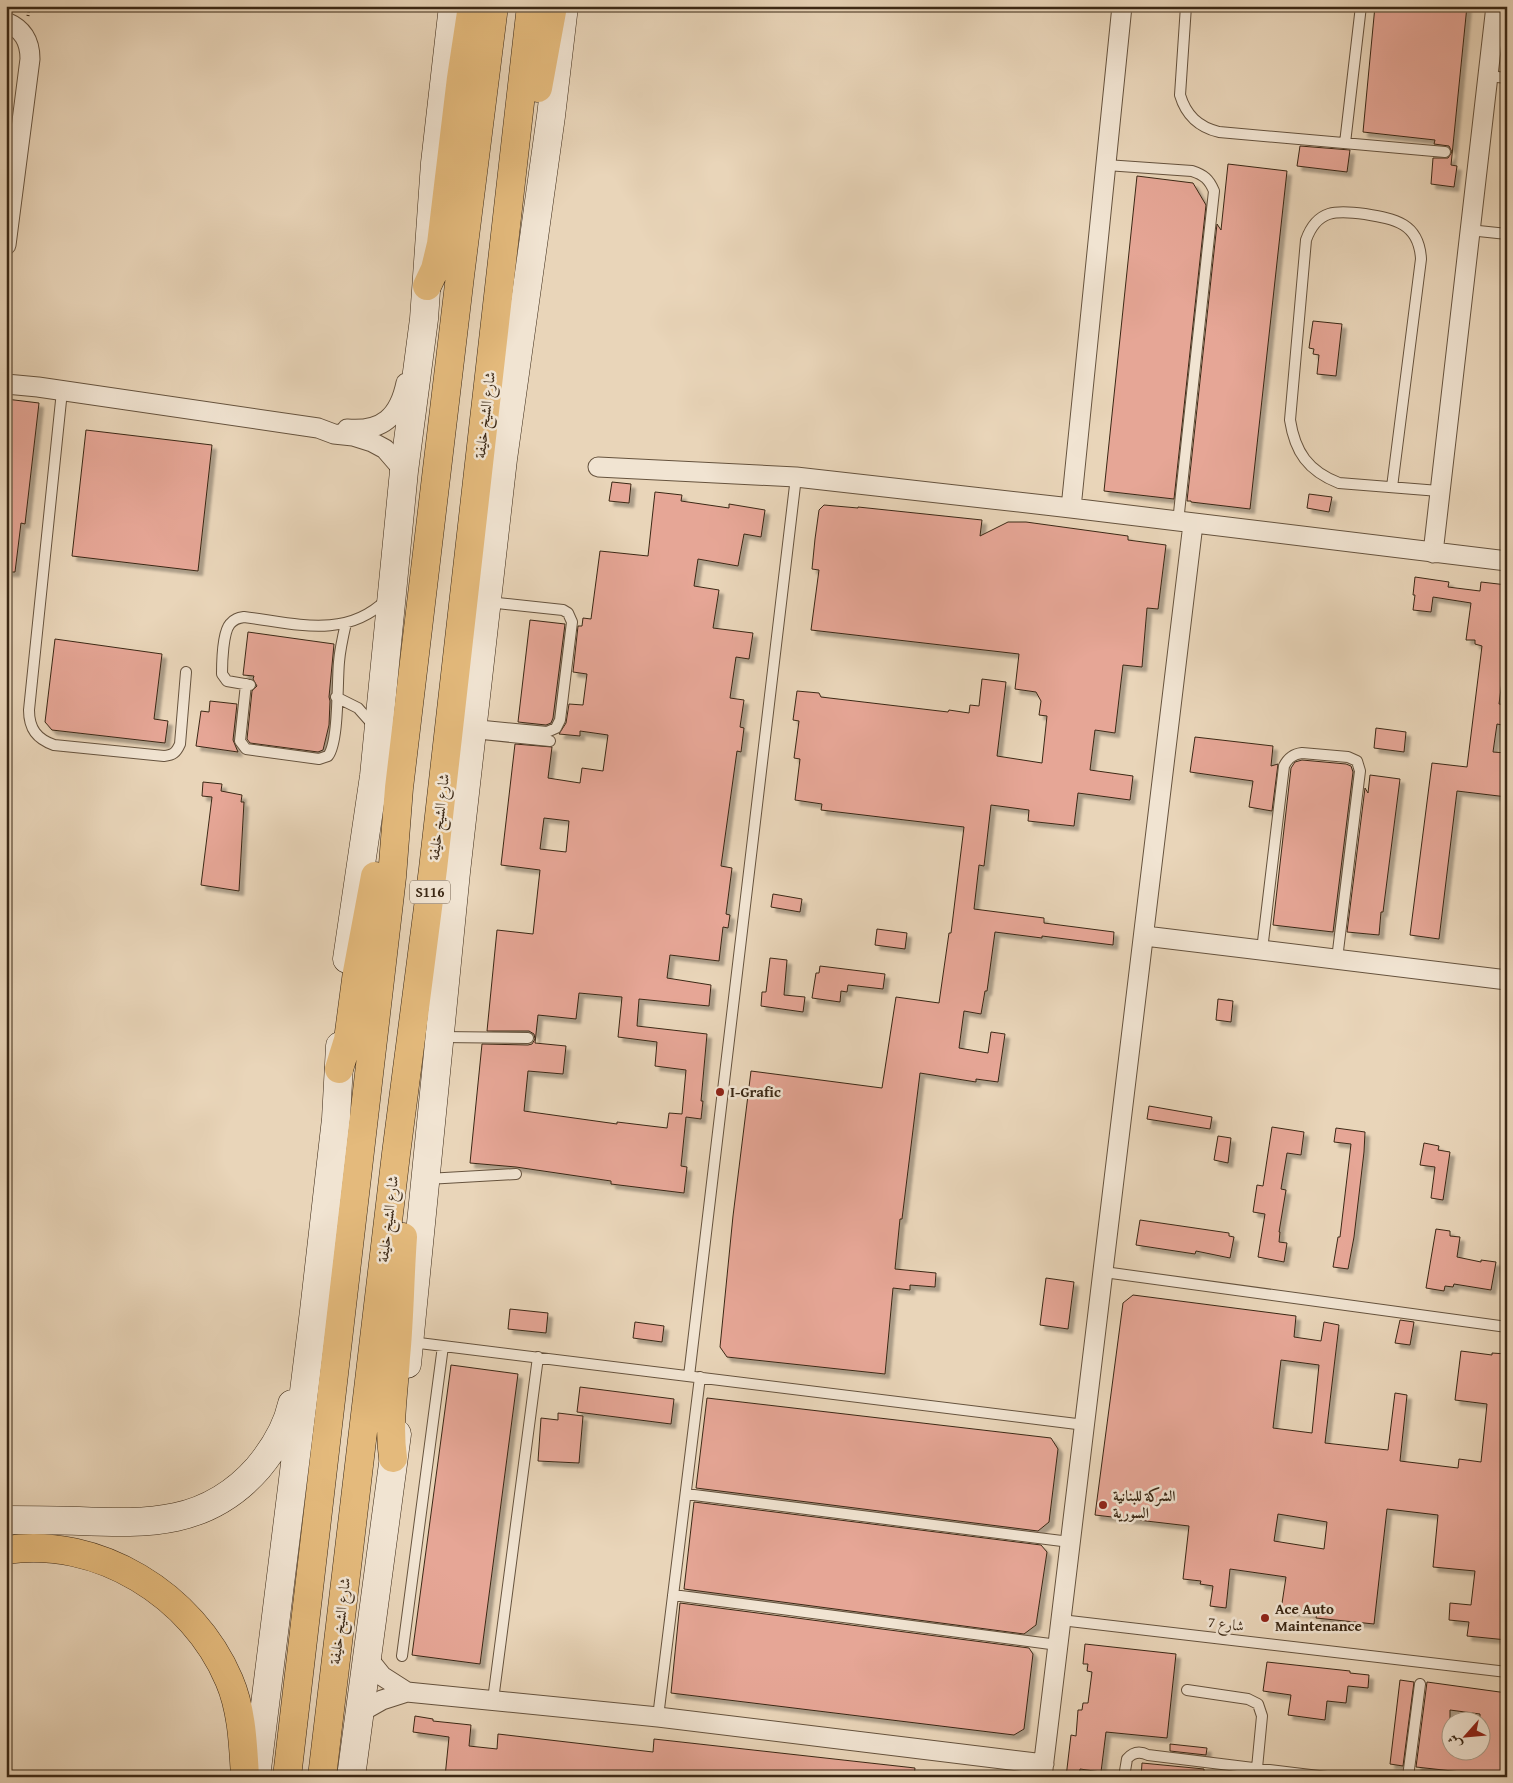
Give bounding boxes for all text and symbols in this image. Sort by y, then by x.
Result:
street label: شارع الشيخ خليفة [469,370,504,460]
street label: شارع الشيخ خليفة [423,772,458,862]
road number: S116 [410,880,450,904]
place label: I-Grafic [730,1081,781,1102]
marker: I-Grafic [714,1086,726,1098]
street label: شارع الشيخ خليفة [372,1174,407,1264]
place label: الشركة للبنانية السورية [1113,1485,1176,1523]
marker: الشركة للبنانية السورية [1097,1499,1109,1511]
street label: شارع الشيخ خليفة [324,1576,359,1666]
place label: Ace Auto Maintenance [1275,1598,1362,1636]
street label: شارع 7 [1206,1611,1245,1639]
marker: Ace Auto Maintenance [1259,1612,1271,1624]
north arrow [1440,1710,1490,1760]
text: ش [1442,1731,1466,1753]

